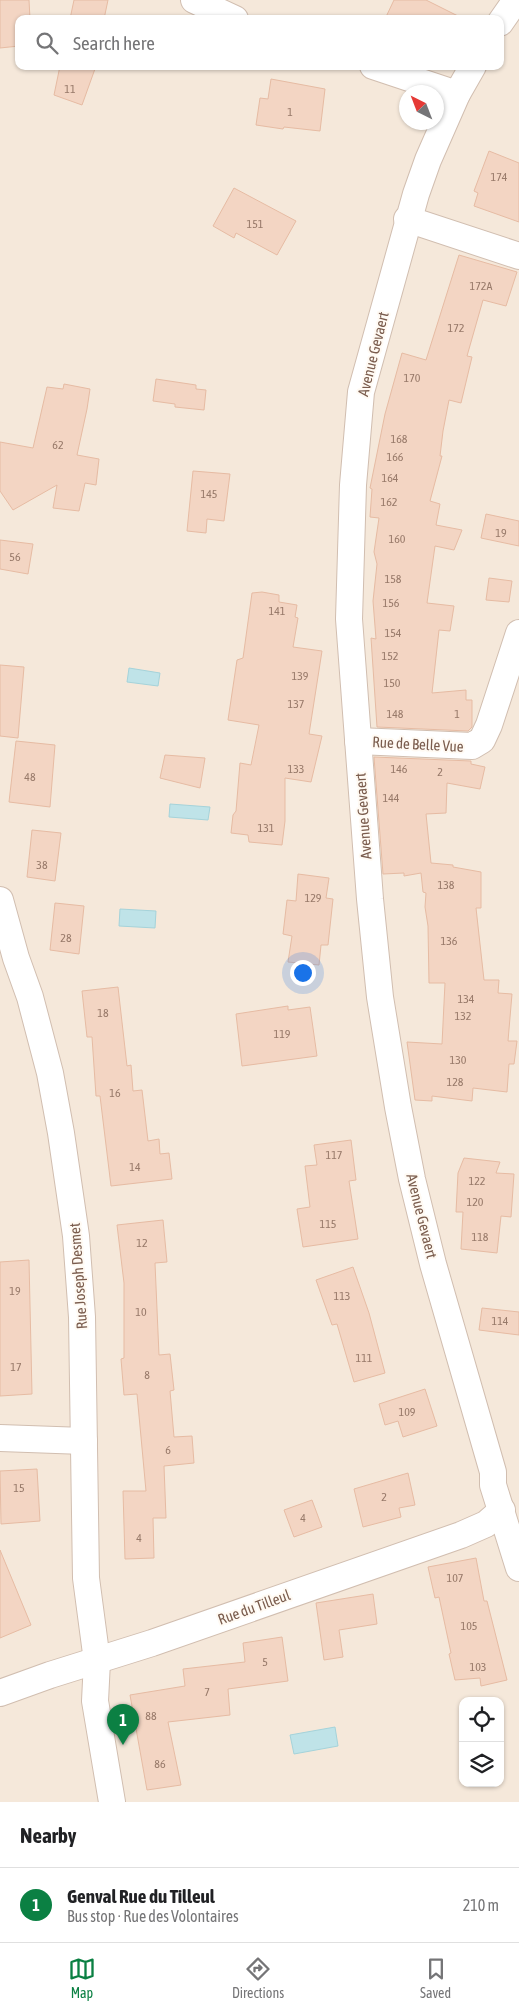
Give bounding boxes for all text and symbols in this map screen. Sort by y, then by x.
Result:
search box [15,15,504,70]
icon: search [33,29,61,57]
text: Search here [73,32,155,54]
house number: 11 [64,82,76,96]
north arrow [399,85,444,130]
house number: 1 [287,105,293,119]
house number: 174 [491,170,508,184]
house number: 151 [247,217,264,231]
house number: 172A [470,279,493,293]
street label: Avenue Gevaert [354,310,392,398]
house number: 172 [448,321,464,335]
house number: 170 [404,371,421,385]
house number: 168 [391,432,408,446]
house number: 62 [52,438,64,452]
house number: 166 [387,450,404,464]
house number: 164 [382,471,399,485]
house number: 145 [201,487,217,501]
house number: 162 [381,495,397,509]
house number: 19 [495,526,507,540]
house number: 160 [389,532,406,546]
house number: 56 [9,550,21,564]
house number: 158 [385,572,402,586]
house number: 156 [383,596,400,610]
house number: 141 [269,604,286,618]
house number: 154 [385,626,402,640]
house number: 152 [382,649,398,663]
house number: 139 [292,669,309,683]
house number: 150 [384,676,401,690]
house number: 137 [288,697,305,711]
house number: 148 [387,707,404,721]
house number: 1 [454,707,460,721]
street label: Rue de Belle Vue [372,733,464,755]
house number: 133 [288,762,304,776]
house number: 146 [391,762,408,776]
house number: 2 [437,765,443,779]
house number: 48 [24,770,36,784]
street label: Avenue Gevaert [351,772,375,860]
house number: 144 [383,791,400,805]
house number: 131 [258,821,275,835]
house number: 38 [36,858,48,872]
house number: 138 [438,878,455,892]
house number: 129 [305,891,322,905]
house number: 28 [60,931,72,945]
house number: 136 [441,934,458,948]
your location [290,960,316,986]
house number: 134 [458,992,475,1006]
house number: 18 [97,1006,109,1020]
house number: 132 [455,1009,471,1023]
house number: 119 [274,1027,291,1041]
house number: 130 [450,1053,467,1067]
house number: 128 [447,1075,464,1089]
house number: 16 [109,1086,121,1100]
house number: 117 [326,1148,343,1162]
house number: 14 [129,1160,141,1174]
street label: Avenue Gevaert [403,1172,441,1260]
house number: 122 [469,1174,485,1188]
house number: 120 [467,1195,484,1209]
house number: 115 [320,1217,336,1231]
street label: Rue Joseph Desmet [66,1222,90,1330]
house number: 118 [472,1230,489,1244]
house number: 12 [136,1236,148,1250]
house number: 19 [9,1284,21,1298]
house number: 113 [334,1289,350,1303]
house number: 10 [135,1305,147,1319]
house number: 114 [492,1314,509,1328]
house number: 111 [356,1351,373,1365]
house number: 17 [10,1360,22,1374]
house number: 8 [144,1368,150,1382]
house number: 109 [399,1405,416,1419]
house number: 6 [165,1443,171,1457]
house number: 15 [13,1481,25,1495]
house number: 2 [381,1490,387,1504]
house number: 4 [300,1511,306,1525]
house number: 4 [136,1531,142,1545]
house number: 107 [447,1571,464,1585]
street label: Rue du Tilleul [216,1586,292,1628]
house number: 105 [461,1619,477,1633]
house number: 5 [262,1655,268,1669]
house number: 103 [470,1660,486,1674]
house number: 7 [204,1685,210,1699]
map controls [459,1697,504,1787]
button: locate [459,1697,504,1742]
pin: 1 [107,1704,139,1745]
house number: 88 [145,1709,157,1723]
button: layers [459,1742,504,1787]
house number: 86 [154,1757,166,1771]
text: Nearby [20,1823,76,1847]
text: Genval Rue du Tilleul [67,1885,215,1907]
text: 1 [32,1896,40,1914]
text: 210 m [463,1896,499,1914]
text: Bus stop · Rue des Volontaires [67,1907,239,1925]
tab: Map [68,1955,96,2001]
tab: Directions [232,1955,284,2001]
tab: Saved [420,1955,451,2001]

